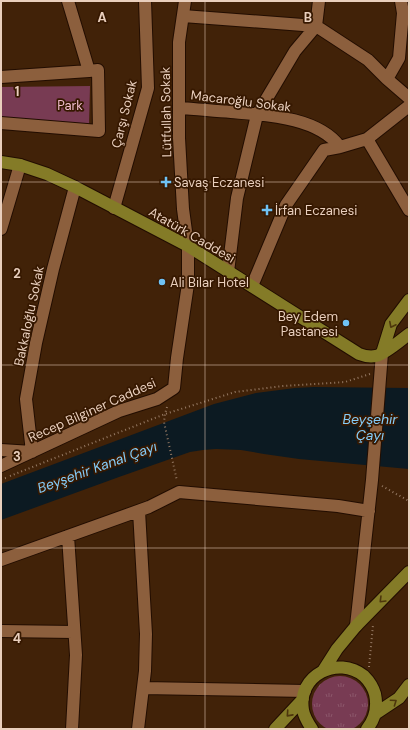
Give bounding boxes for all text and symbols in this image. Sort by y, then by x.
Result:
text: A [97,9,107,26]
text: B [304,9,312,26]
street label: Lütfullah Sokak [157,66,175,157]
street label: Çarşı Sokak [107,78,141,150]
text: 1 [15,83,19,100]
street label: Macaroğlu Sokak [190,86,293,116]
park label: Park [57,97,83,114]
place label: Savaş Eczanesi [174,174,264,191]
marker: Savaş Eczanesi [161,177,171,187]
place label: İrfan Eczanesi [275,202,357,219]
street label: Atatürk Caddesi [146,203,238,267]
marker: İrfan Eczanesi [262,205,272,215]
street label: Bakkaloğlu Sokak [10,264,48,368]
text: 2 [13,265,21,282]
place label: Ali Bilar Hotel [170,274,249,291]
marker: Ali Bilar Hotel [157,277,167,287]
place label: Bey Edem Pastanesi [278,308,338,340]
marker: Bey Edem Pastanesi [341,318,351,328]
one-way arrow [389,321,397,328]
street label: Recep Bilginer Caddesi [25,374,159,446]
water label: Beyşehir Çayı [342,410,398,444]
water label: Beyşehir Kanal Çayı [35,437,159,497]
text: 3 [13,448,21,465]
one-way arrow [379,595,386,603]
text: 4 [13,630,21,647]
one-way arrow [390,699,397,707]
one-way arrow [286,709,294,717]

